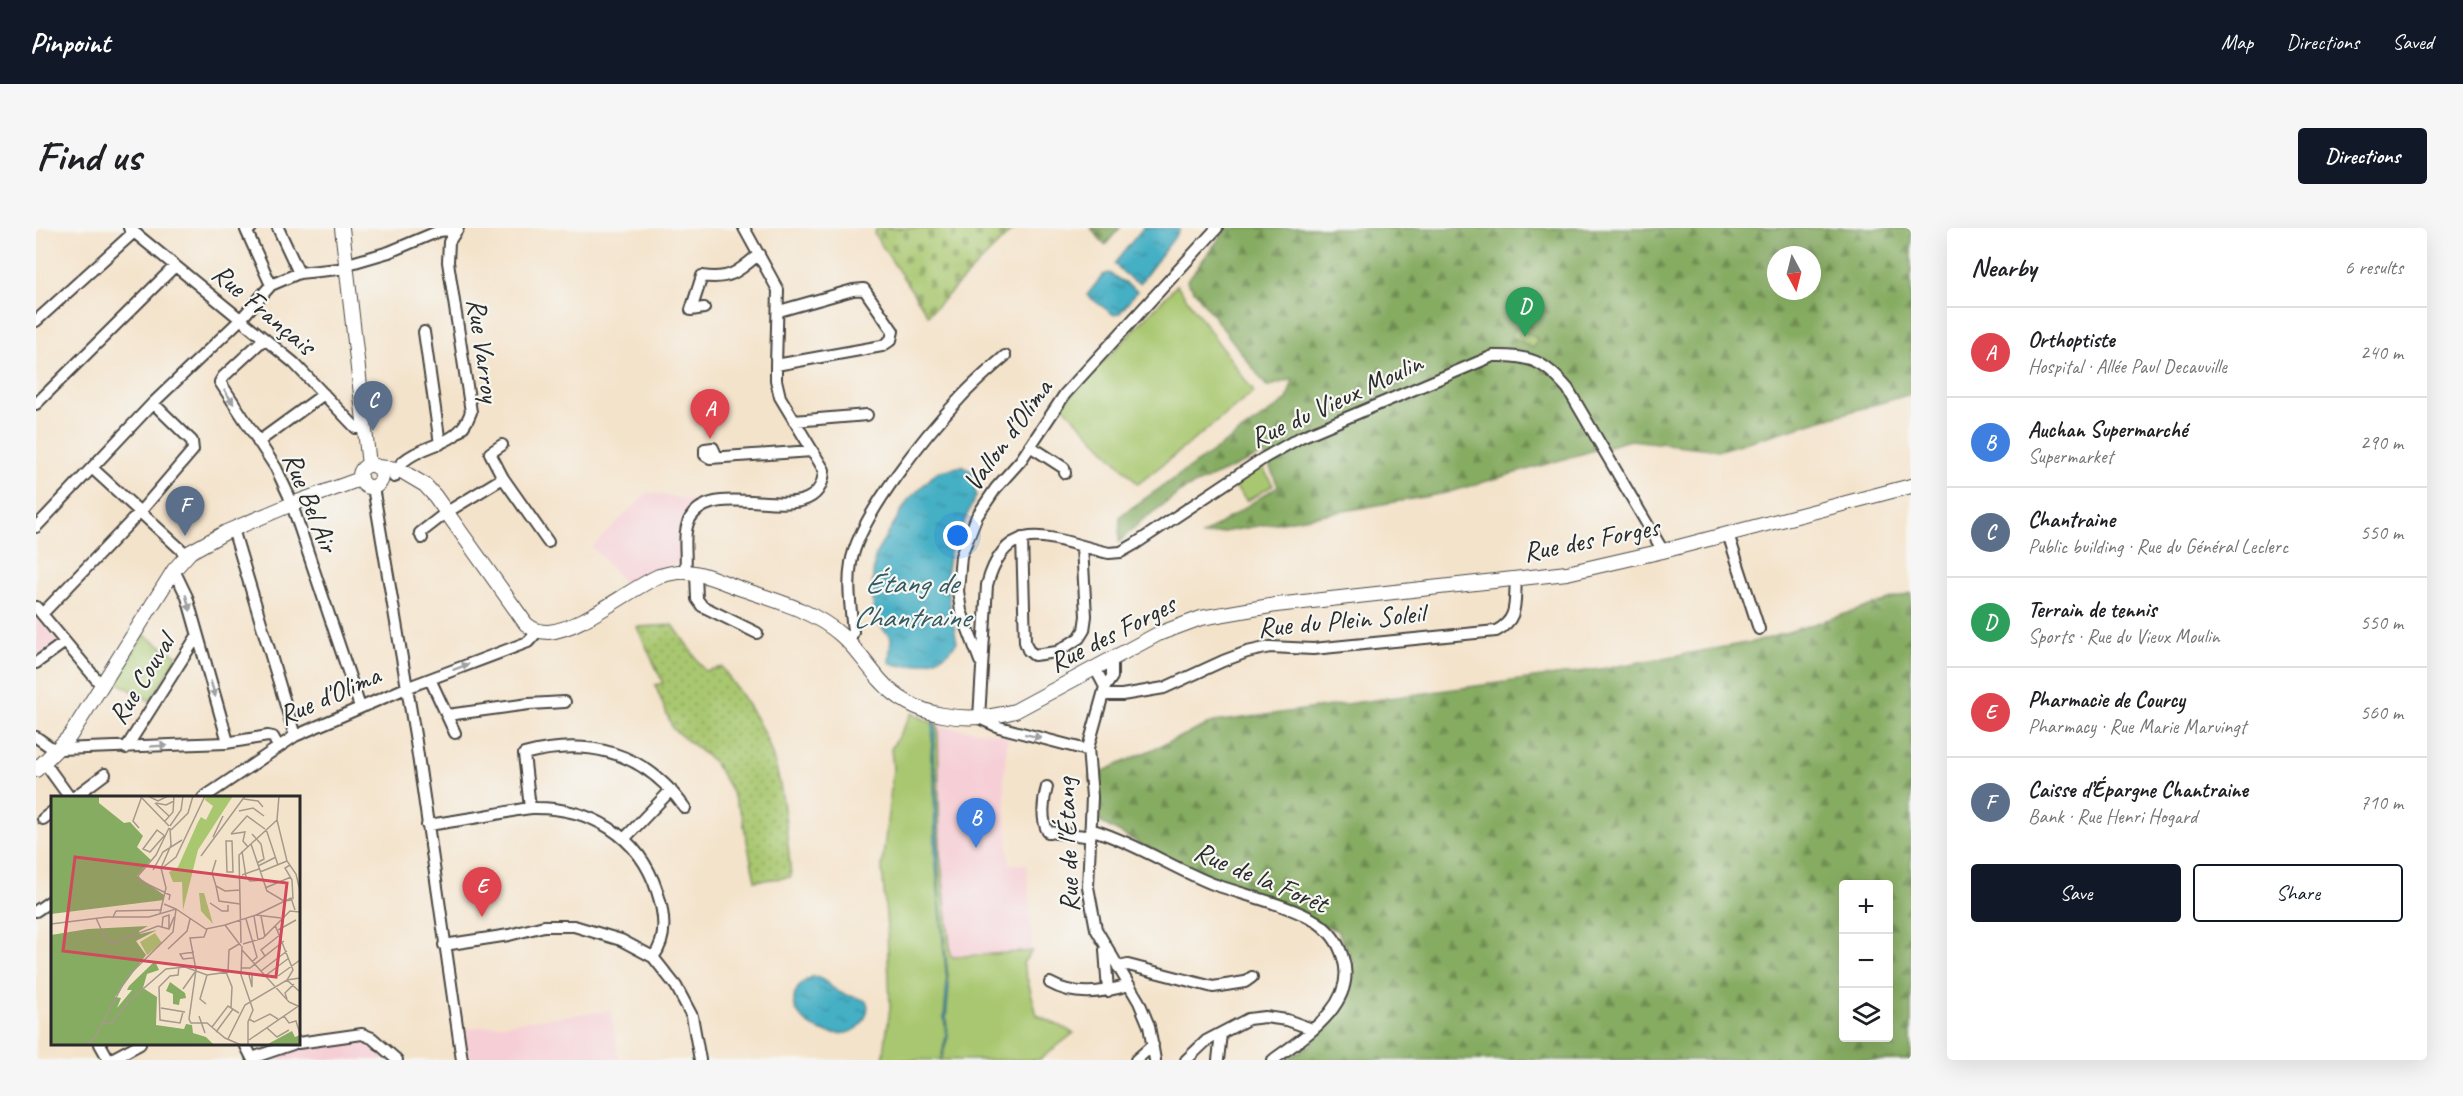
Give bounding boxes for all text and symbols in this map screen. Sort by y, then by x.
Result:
text: Pinpoint [30,25,110,60]
text: Map [2221,29,2253,55]
text: Directions [2286,29,2359,55]
text: Saved [2392,29,2433,55]
button: Directions [2298,128,2427,184]
text: Find us [36,130,141,183]
north arrow [1767,246,1821,300]
text: Nearby [1971,251,2036,284]
text: 6 results [2344,255,2403,280]
street label: Rue Français [205,256,325,364]
pin: D [1506,288,1544,337]
street label: Rue Varroy [459,296,509,406]
text: Orthoptiste [2028,326,2115,354]
text: A [1985,340,1996,365]
text: 240 m [2360,340,2403,365]
street label: Rue du Vieux Moulin [1244,344,1429,455]
text: Hospital · Allée Paul Decauville [2028,354,2227,379]
street label: Vallon d'Olima [955,371,1061,498]
pin: C [354,382,392,431]
one-way arrow [224,389,235,406]
pin: A [690,390,730,439]
text: Auchan Supermarché [2028,416,2187,444]
text: B [1985,430,1996,455]
text: 290 m [2360,430,2403,455]
text: Supermarket [2028,444,2113,469]
street label: Rue Bel Air [275,447,348,559]
pin: F [166,486,204,536]
text: Chantraine [2028,506,2115,534]
street label: Rue des Forges [1520,508,1664,569]
text: C [1986,520,1995,545]
text: 550 m [2360,520,2403,545]
your location [943,521,972,550]
text: Public building · Rue du Général Leclerc [2028,534,2288,559]
water label: Étang de Chantraine [853,564,973,636]
street label: Rue des Forges [1043,585,1183,680]
one-way arrow [184,594,193,612]
street label: Rue du Plein Soleil [1256,595,1431,645]
text: Terrain de tennis [2028,596,2156,624]
text: D [1985,610,1996,635]
text: 550 m [2360,610,2403,635]
street label: Rue Couval [100,623,185,730]
text: Sports · Rue du Vieux Moulin [2028,624,2220,649]
street label: Rue d'Olima [273,656,387,733]
one-way arrow [452,662,470,671]
one-way arrow [209,680,218,698]
text: Pharmacie de Courcy [2028,686,2185,714]
text: E [1985,700,1996,725]
text: 560 m [2360,700,2403,725]
text: Pharmacy · Rue Marie Marvingt [2028,714,2246,739]
one-way arrow [1024,732,1042,741]
one-way arrow [149,742,168,751]
street label: Rue de l'Étang [1047,775,1087,913]
text: Caisse d’Épargne Chantraine [2028,776,2248,804]
text: F [1986,790,1995,815]
text: 710 m [2360,790,2403,815]
inset map [51,796,300,1045]
pin: B [956,798,996,848]
text: Bank · Rue Henri Hogard [2028,804,2197,829]
street label: Rue de la Forêt [1189,833,1335,922]
button: Save [1971,864,2181,922]
button: Share [2193,864,2403,922]
pin: E [462,868,502,917]
map controls [1839,880,1893,1042]
button: + [1839,880,1893,934]
button: − [1839,934,1893,988]
button: layers [1839,988,1893,1042]

